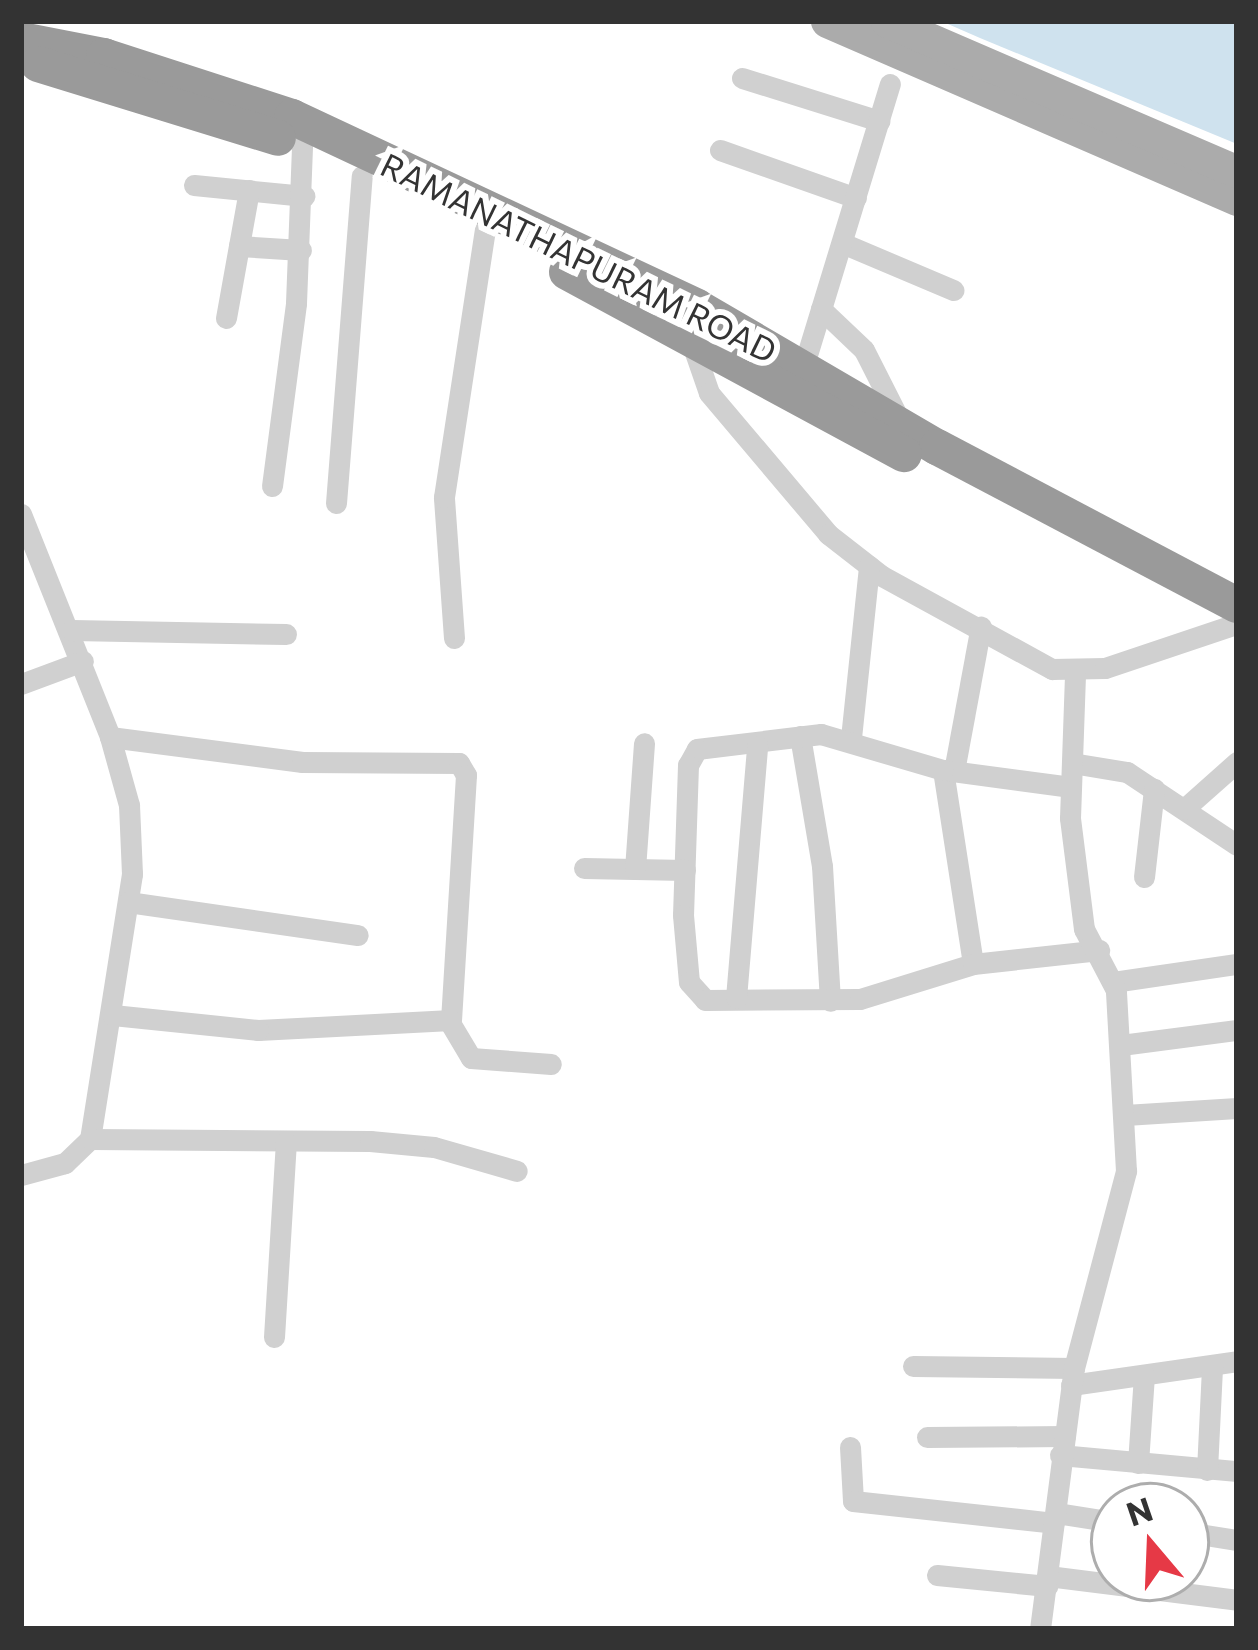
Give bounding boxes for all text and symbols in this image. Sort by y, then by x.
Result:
street label: RAMANATHAPURAM ROAD [375,144,783,370]
north arrow [1090,1482,1210,1602]
text: N [1121,1487,1157,1534]

